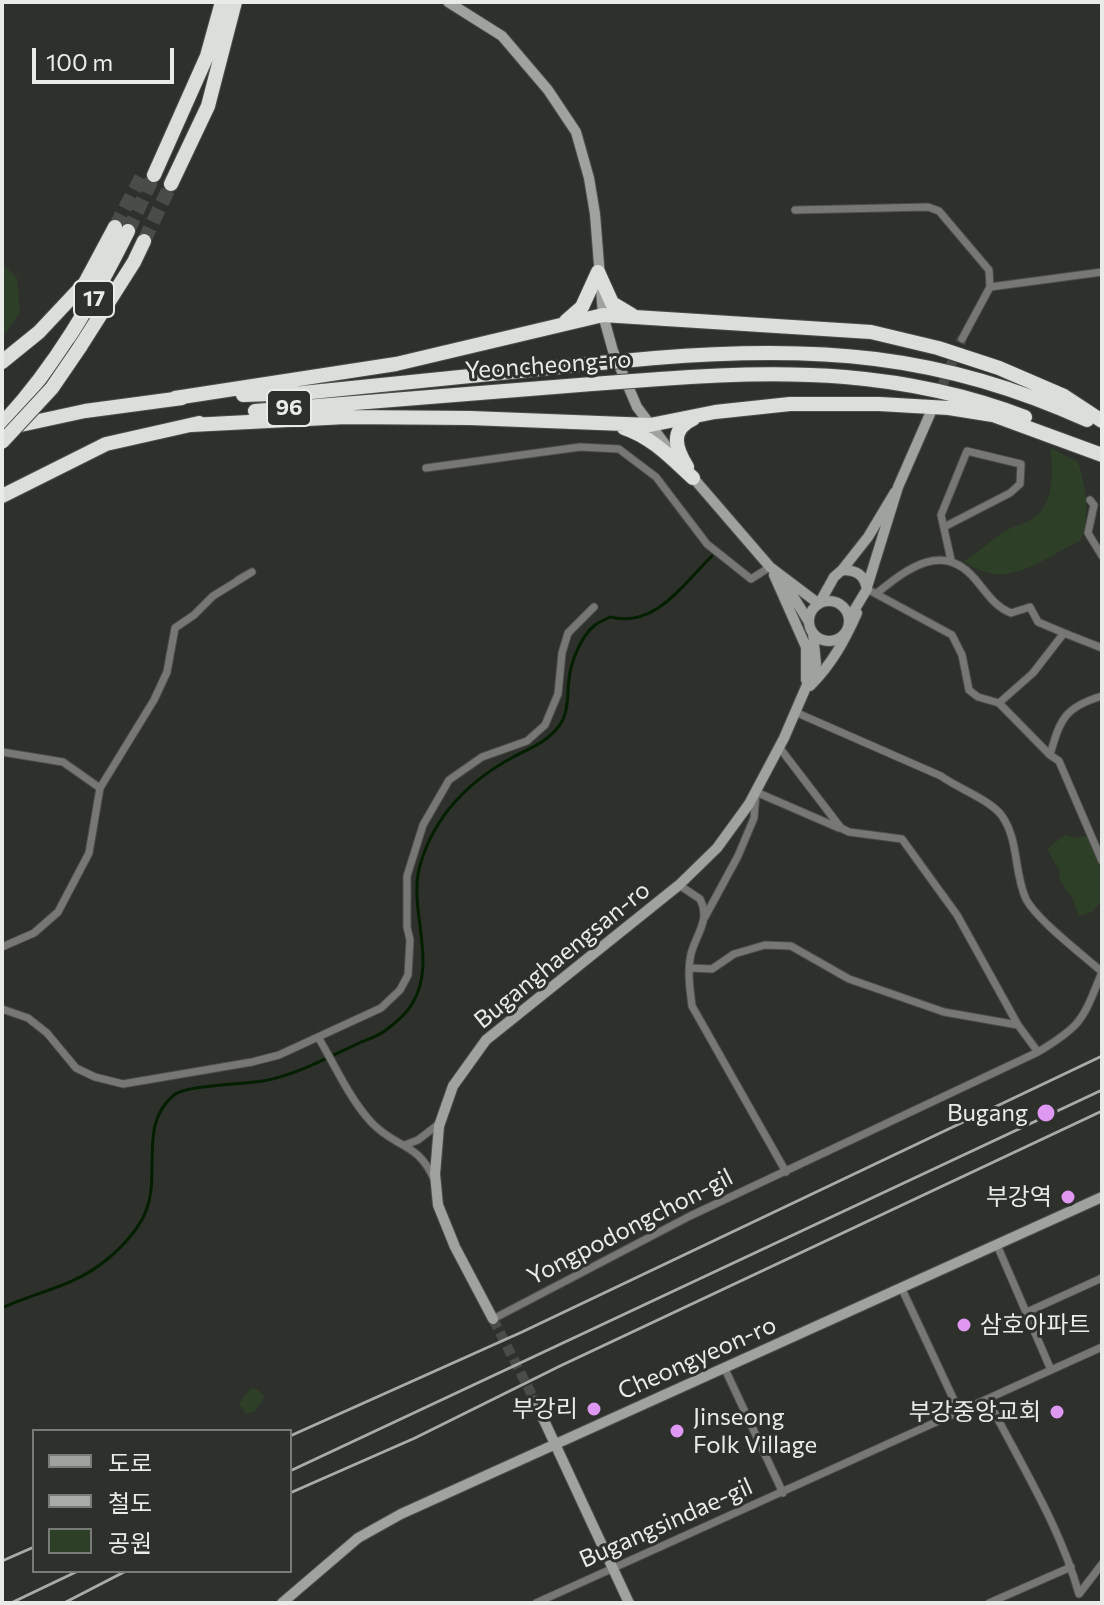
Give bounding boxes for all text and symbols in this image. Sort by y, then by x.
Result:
scale bar [36,32,178,82]
text: 100 m [46,47,113,76]
road number: 17 [74,281,114,317]
street label: Yeoncheong-ro [464,345,632,385]
road number: 96 [267,390,311,426]
street label: Buganghaengsan-ro [468,875,656,1035]
place label: Bugang [947,1099,1028,1127]
marker: Bugang [1035,1102,1057,1124]
street label: Yongpodongchon-gil [522,1163,738,1291]
place label: 부강역 [986,1183,1052,1211]
marker: 부강역 [1059,1188,1077,1206]
street label: Cheongyeon-ro [613,1310,781,1406]
place label: 삼호아파트 [980,1311,1090,1339]
marker: 삼호아파트 [955,1316,973,1334]
place label: 부강리 [512,1395,578,1423]
place label: 부강중앙교회 [909,1398,1041,1426]
marker: 부강리 [585,1400,603,1418]
place label: Jinseong Folk Village [693,1403,817,1459]
marker: 부강중앙교회 [1048,1403,1066,1421]
marker: Jinseong Folk Village [668,1422,686,1440]
legend [32,1429,292,1573]
text: 도로 [108,1448,152,1477]
street label: Bugangsindae-gil [575,1472,757,1574]
text: 철도 [108,1488,152,1517]
text: 공원 [108,1528,152,1557]

